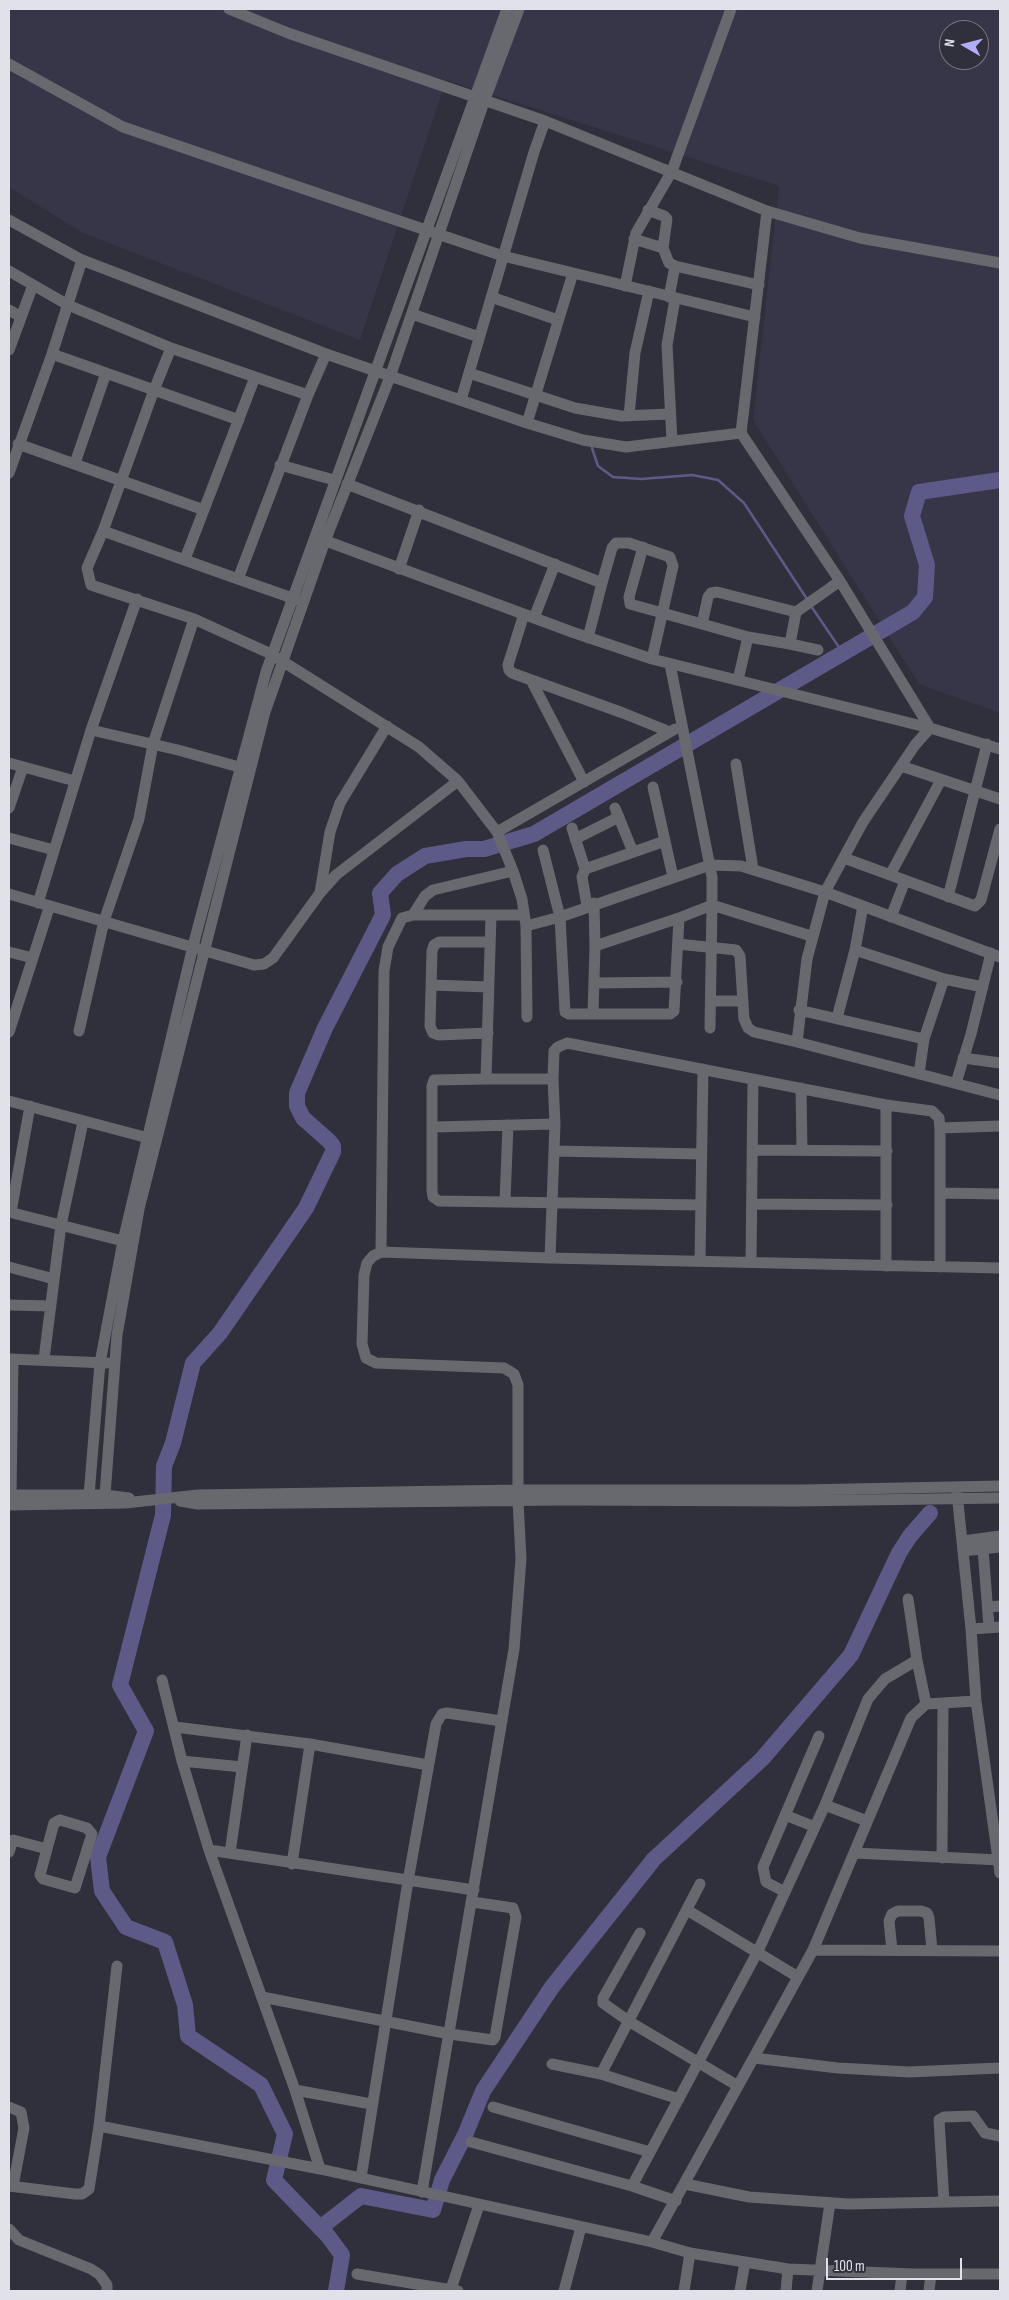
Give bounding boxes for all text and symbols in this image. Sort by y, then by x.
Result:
north arrow [939,20,989,70]
text: N [941,38,959,48]
scale bar [829,2248,965,2280]
text: 100 m [834,2257,865,2276]

